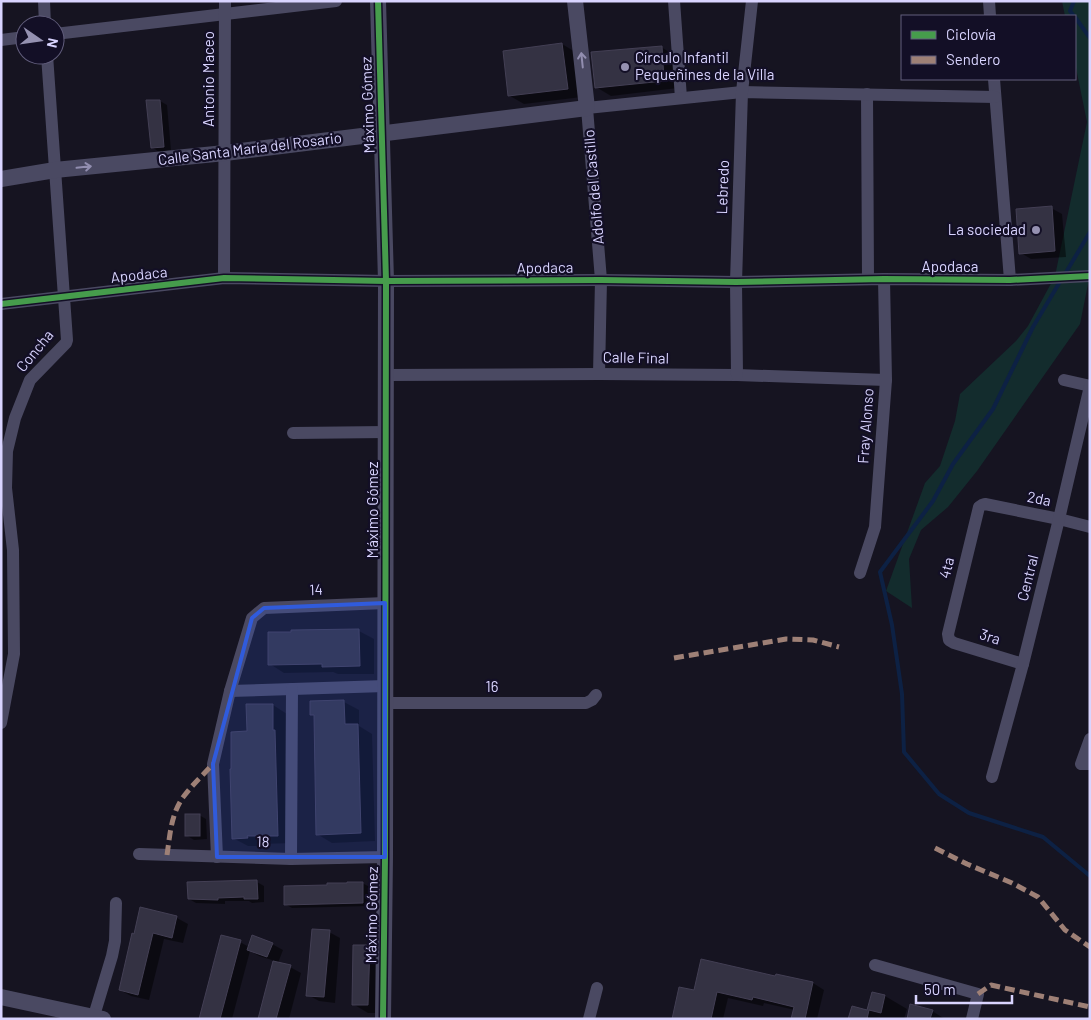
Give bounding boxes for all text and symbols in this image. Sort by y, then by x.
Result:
north arrow [15,15,65,65]
legend [901,15,1076,80]
text: Ciclovía [946,25,996,43]
street label: Antonio Maceo [199,31,217,127]
text: N [44,37,62,49]
place label: Círculo Infantil Pequeñines de la Villa [635,48,774,83]
text: Sendero [946,50,1000,68]
one-way arrow [577,52,587,68]
street label: Máximo Gómez [356,56,378,154]
marker: Círculo Infantil Pequeñines de la Villa [619,61,631,73]
street label: Calle Santa María del Rosario [157,128,343,168]
street label: Adolfo del Castillo [579,129,607,245]
street label: Lebredo [712,159,732,214]
one-way arrow [76,163,92,172]
place label: La sociedad [948,220,1026,238]
marker: La sociedad [1030,224,1042,236]
street label: Apodaca [922,257,978,275]
street label: Apodaca [516,258,574,276]
street label: Apodaca [110,262,168,286]
street label: Concha [12,326,57,375]
street label: Calle Final [603,347,669,367]
street label: Fray Alonso [853,388,877,464]
street label: Máximo Gómez [363,461,381,559]
street label: 2da [1026,487,1053,509]
street label: Central [1013,553,1041,603]
street label: 4ta [935,555,957,580]
street label: 14 [309,580,323,598]
street label: 3ra [978,624,1003,648]
street label: 16 [486,677,498,695]
street label: 18 [256,832,270,850]
street label: Máximo Gómez [361,866,381,964]
scale bar [916,972,1012,1004]
text: 50 m [924,980,956,998]

